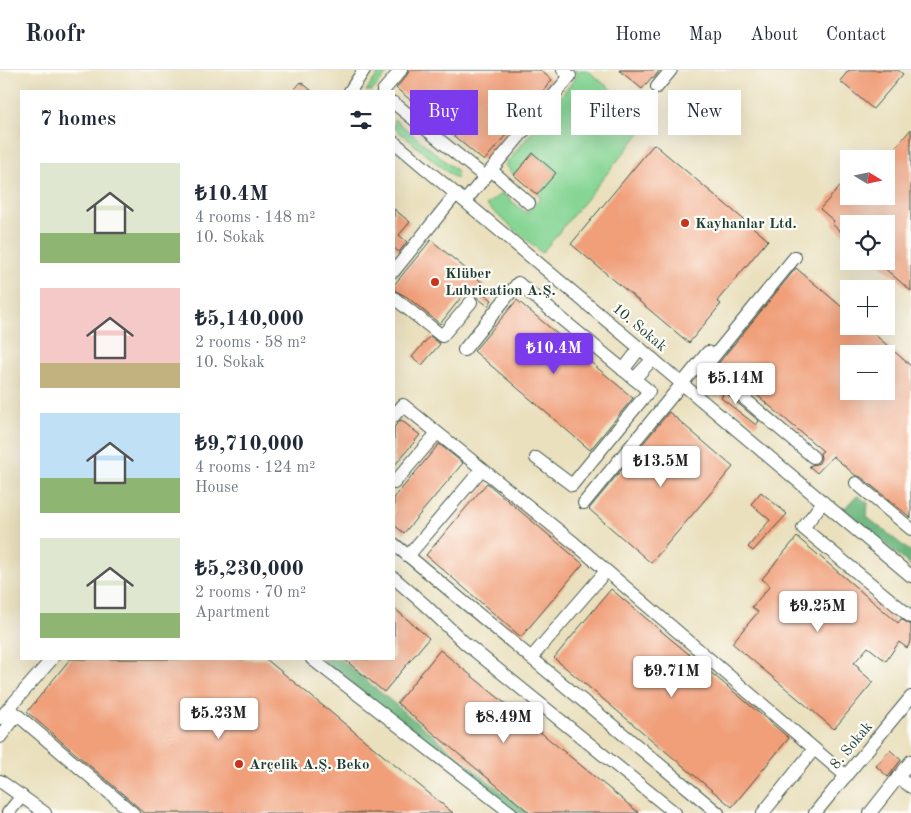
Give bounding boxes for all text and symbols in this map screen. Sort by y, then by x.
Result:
text: Roofr [25,23,86,47]
text: Home [615,26,661,44]
text: Map [689,26,722,44]
text: About [750,26,798,44]
text: Contact [826,26,886,44]
chip: Buy [410,90,478,135]
chip: Rent [488,90,561,135]
chip: Filters [571,90,658,135]
chip: New [668,90,741,135]
icon: filters [347,106,375,134]
text: 7 homes [40,109,116,130]
north arrow [840,150,895,205]
map controls [840,150,895,400]
icon: home [80,183,140,243]
text: ₺10.4M [195,184,268,205]
text: 4 rooms · 148 m² [195,210,315,226]
button: locate [840,215,895,270]
marker: Kayhanlar Ltd. [679,217,691,229]
place label: Kayhanlar Ltd. [695,217,797,232]
text: 10. Sokak [195,230,265,246]
place label: Klüber Lubrication A.Ş. [445,267,556,299]
marker: Klüber Lubrication A.Ş. [429,276,441,288]
button: + [840,280,895,335]
street label: 10. Sokak [609,301,669,355]
icon: home [80,308,140,368]
text: ₺5,140,000 [195,309,304,330]
pin: ₺10.4M [513,332,595,375]
text: 2 rooms · 58 m² [195,335,306,351]
text: ₺10.4M [526,341,582,357]
button: − [840,345,895,400]
text: 10. Sokak [195,355,265,371]
pin: ₺5.14M [695,362,777,405]
text: ₺5.14M [708,371,764,387]
icon: home [80,433,140,493]
text: ₺9,710,000 [195,434,304,455]
pin: ₺13.5M [620,446,702,488]
text: ₺13.5M [633,454,689,470]
text: 4 rooms · 124 m² [195,460,315,476]
text: House [195,480,238,496]
icon: home [80,558,140,618]
text: ₺5,230,000 [195,559,304,580]
text: 2 rooms · 70 m² [195,585,306,601]
pin: ₺9.25M [777,590,859,633]
text: ₺9.25M [790,599,846,615]
text: Apartment [195,605,270,621]
pin: ₺9.71M [631,656,713,698]
text: ₺9.71M [644,664,700,680]
pin: ₺5.23M [178,698,260,740]
pin: ₺8.49M [463,702,545,744]
text: ₺5.23M [191,706,247,722]
text: ₺8.49M [476,710,532,726]
street label: 8. Sokak [828,719,876,773]
marker: Arçelik A.Ş. Beko [233,758,245,770]
place label: Arçelik A.Ş. Beko [249,758,369,773]

